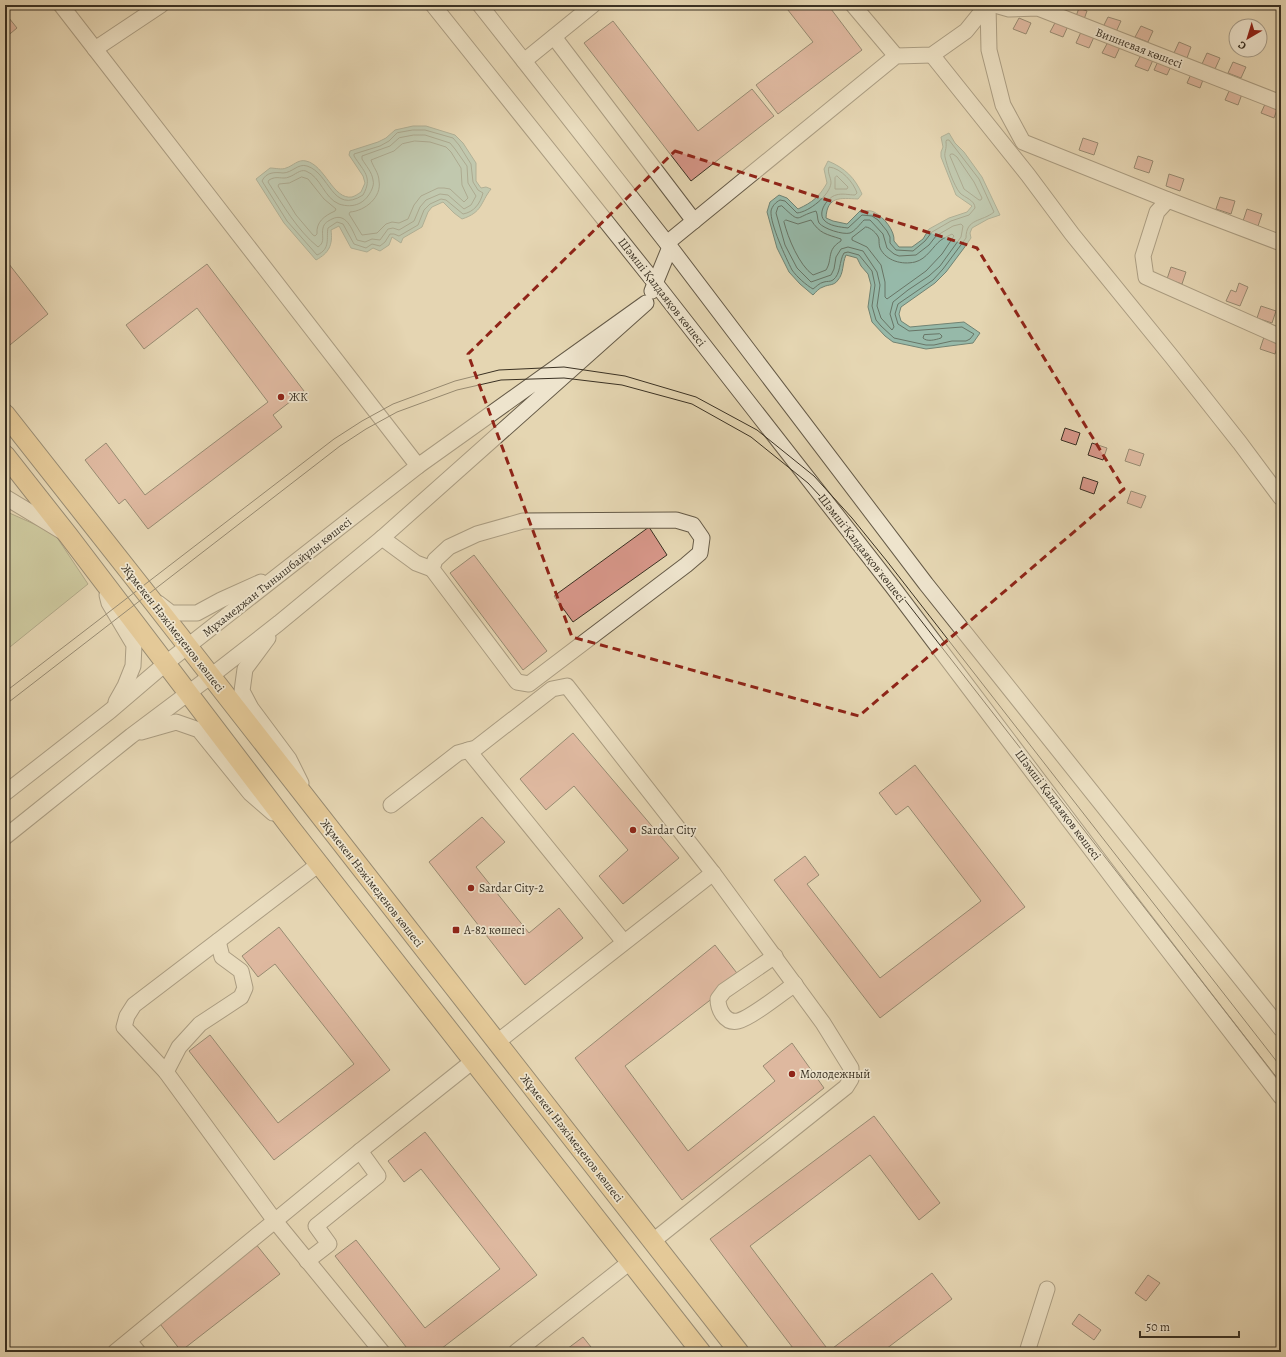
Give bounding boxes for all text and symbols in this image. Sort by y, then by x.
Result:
north arrow [1228,18,1268,58]
street label: Вишневая көшесі [1093,24,1185,72]
text: С [1235,37,1249,53]
street label: Шәмші Қалдаяқов көшесі [614,234,710,350]
place label: ЖК [289,389,308,405]
marker: ЖК [276,392,286,402]
street label: Шәмші Қалдаяқов көшесі [814,490,910,606]
street label: Мұхамеджан Тынышбайұлы көшесі [199,514,355,640]
street label: Жұмекен Нәжімеденов көшесі [118,561,228,695]
street label: Шәмші Қалдаяқов көшесі [1011,747,1105,863]
street label: Жұмекен Нәжімеденов көшесі [317,816,427,950]
place label: Sardar City [641,822,697,838]
marker: Sardar City [628,825,638,835]
place label: Sardar City-2 [479,880,544,896]
marker: Sardar City-2 [466,883,476,893]
place label: A-82 көшесі [463,922,525,938]
marker: A-82 көшесі [451,925,461,935]
place label: Молодежный [800,1066,870,1082]
marker: Молодежный [787,1069,797,1079]
street label: Жұмекен Нәжімеденов көшесі [517,1071,627,1205]
scale bar [1140,1313,1239,1339]
text: 50 m [1146,1319,1170,1335]

